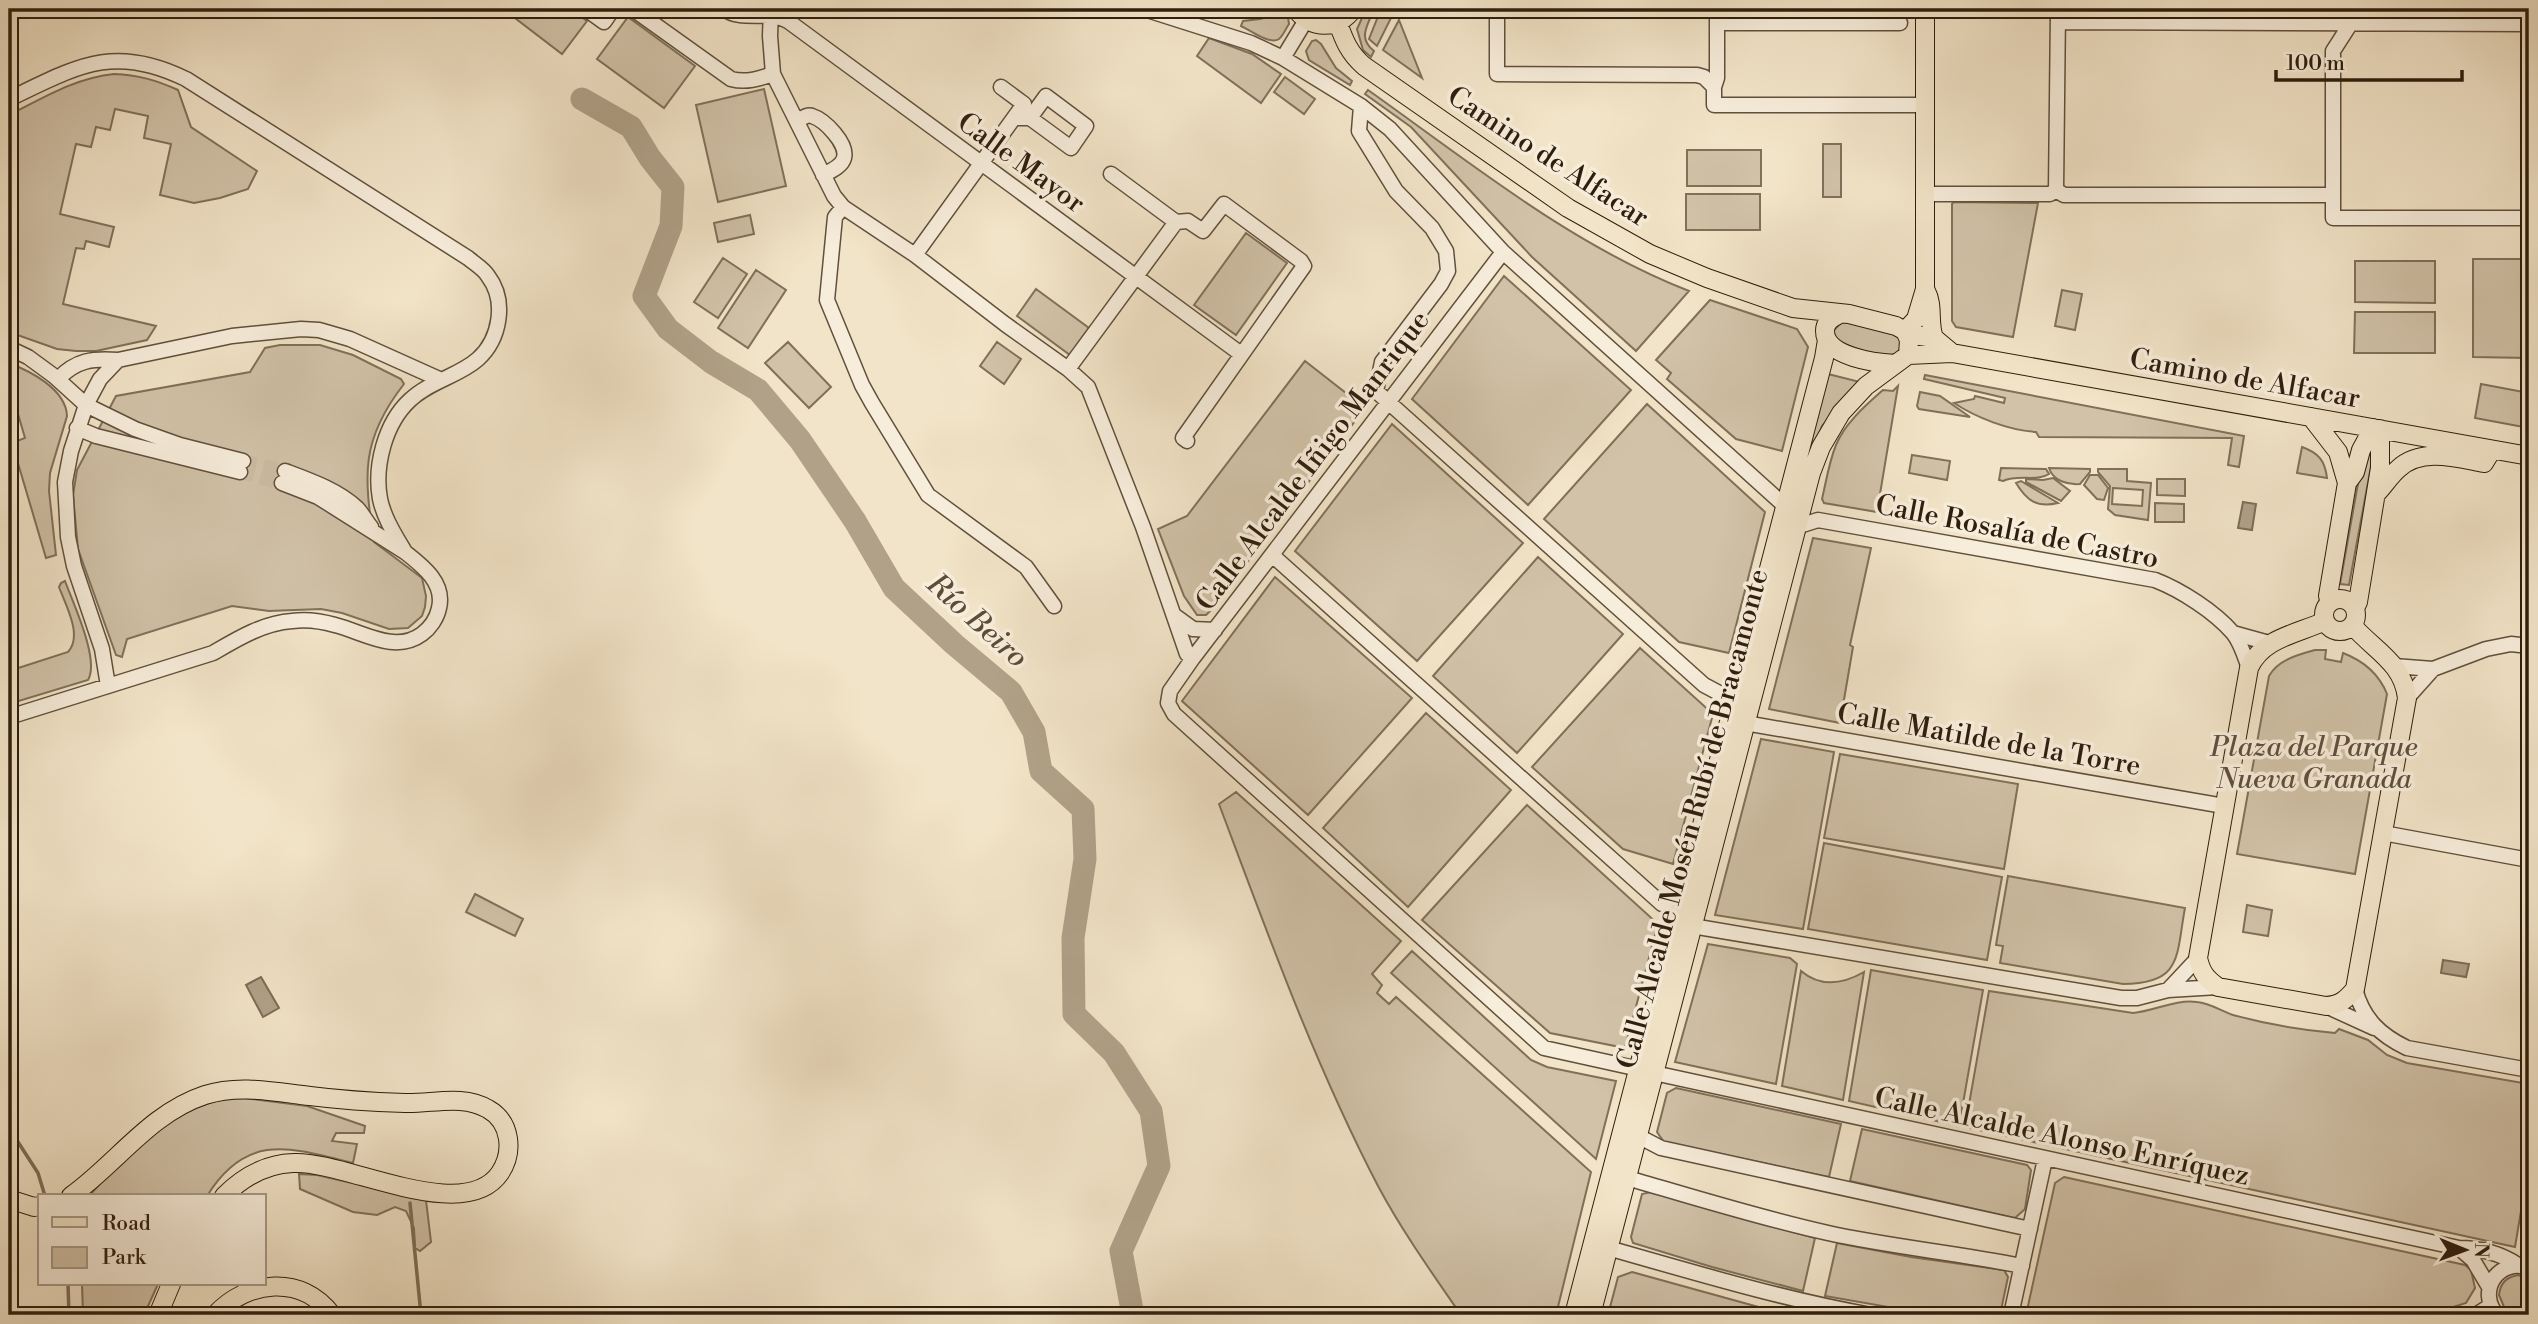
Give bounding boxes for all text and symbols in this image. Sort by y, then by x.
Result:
scale bar [2276,38,2461,82]
text: 100 m [2286,51,2345,77]
street label: Camino de Alfacar [1441,79,1655,235]
street label: Calle Mayor [950,105,1092,221]
street label: Calle Alcalde Iñigo Manrique [1189,304,1437,618]
street label: Camino de Alfacar [2127,342,2363,416]
street label: Calle Rosalía de Castro [1872,487,2162,577]
water label: Río Beiro [918,565,1036,676]
street label: Calle Alcalde Mosén Rubí de Bracamonte [1609,565,1777,1073]
street label: Calle Matilde de la Torre [1834,696,2144,784]
park label: Plaza del Parque Nueva Granada [2209,730,2418,797]
street label: Calle Alcalde Alonso Enríquez [1871,1080,2253,1194]
legend [38,1194,266,1286]
text: Road [102,1211,151,1237]
north arrow [2430,1216,2500,1286]
text: N [2469,1243,2493,1258]
text: Park [102,1245,147,1271]

